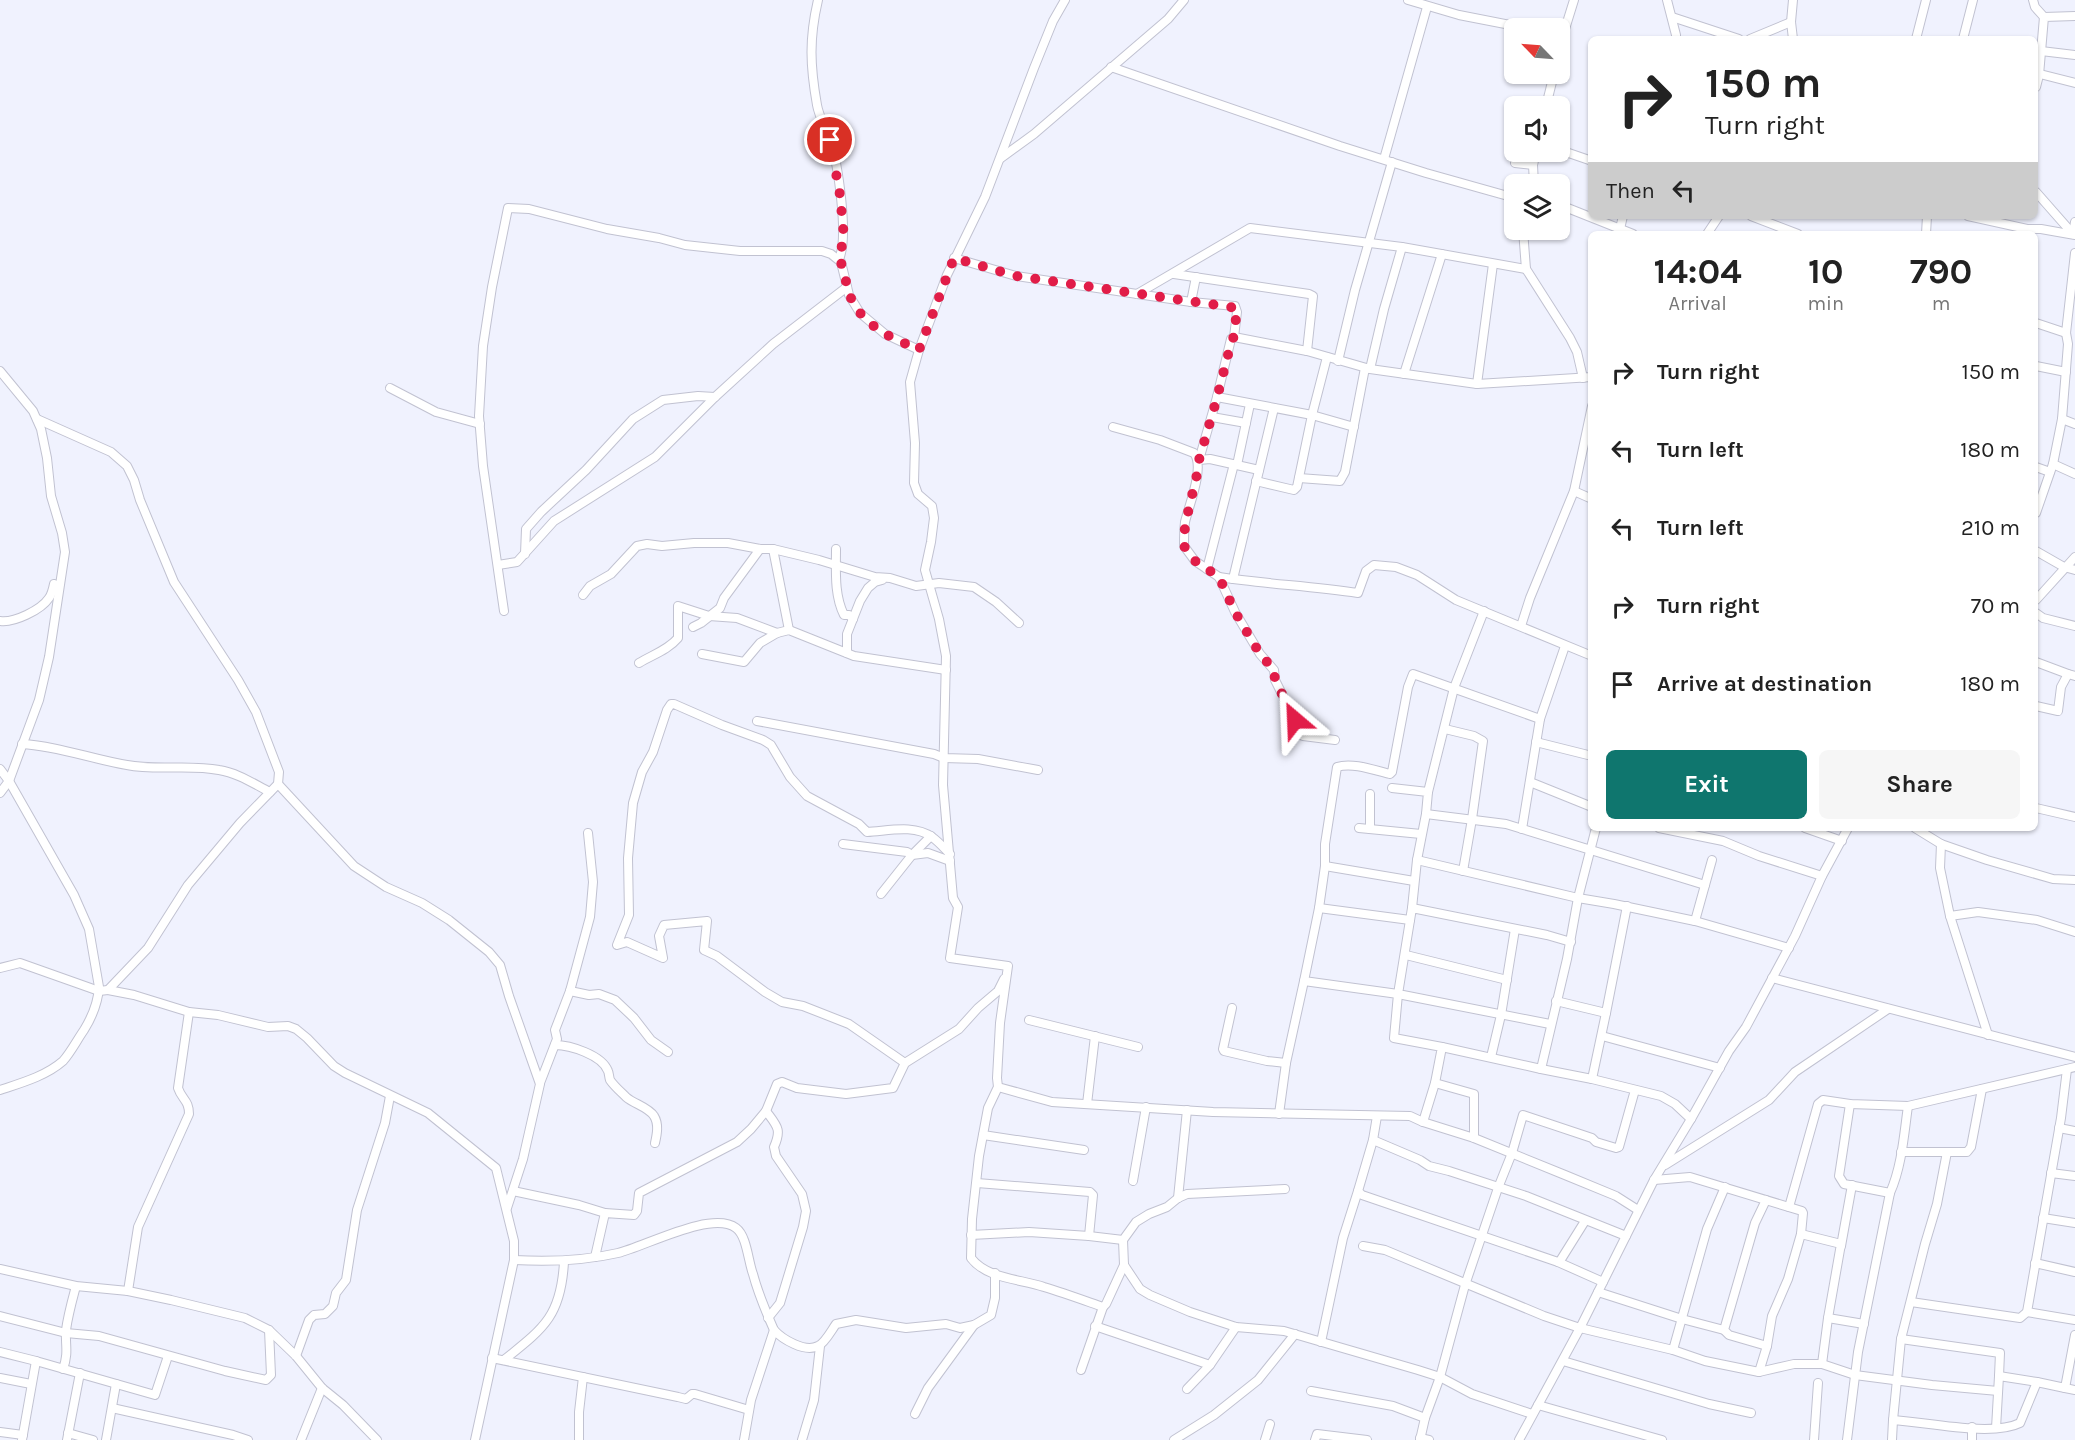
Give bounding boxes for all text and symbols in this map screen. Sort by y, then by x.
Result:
north arrow [1504,18,1570,84]
map controls [1504,18,1570,240]
text: 150 m [1705,58,1821,108]
icon: right [1606,60,1684,138]
button: sound [1504,96,1570,162]
text: Turn right [1705,109,1825,141]
pin [804,114,855,165]
icon: arrive [813,123,846,156]
button: layers [1504,174,1570,240]
icon: left [1667,174,1700,207]
text: Then [1606,178,1655,204]
text: 14:04 [1654,250,1742,292]
text: 10 [1808,250,1844,292]
text: 790 [1910,250,1972,292]
text: Arrival [1668,292,1727,315]
text: min [1807,292,1844,315]
text: m [1932,292,1950,315]
icon: right [1606,356,1639,389]
text: Turn right [1657,359,1760,385]
text: 150 m [1961,359,2020,385]
icon: left [1606,434,1639,467]
text: Turn left [1657,437,1744,463]
text: 180 m [1960,437,2020,463]
icon: left [1606,512,1639,545]
text: Turn left [1657,515,1744,541]
text: 210 m [1961,515,2020,541]
icon: right [1606,590,1639,623]
text: Turn right [1657,593,1760,619]
text: 70 m [1971,593,2020,619]
icon: arrive [1606,668,1639,701]
text: Arrive at destination [1657,671,1872,697]
text: 180 m [1960,671,2020,697]
position arrow [1263,688,1327,752]
button: Exit [1606,750,1807,819]
button: Share [1819,750,2020,819]

